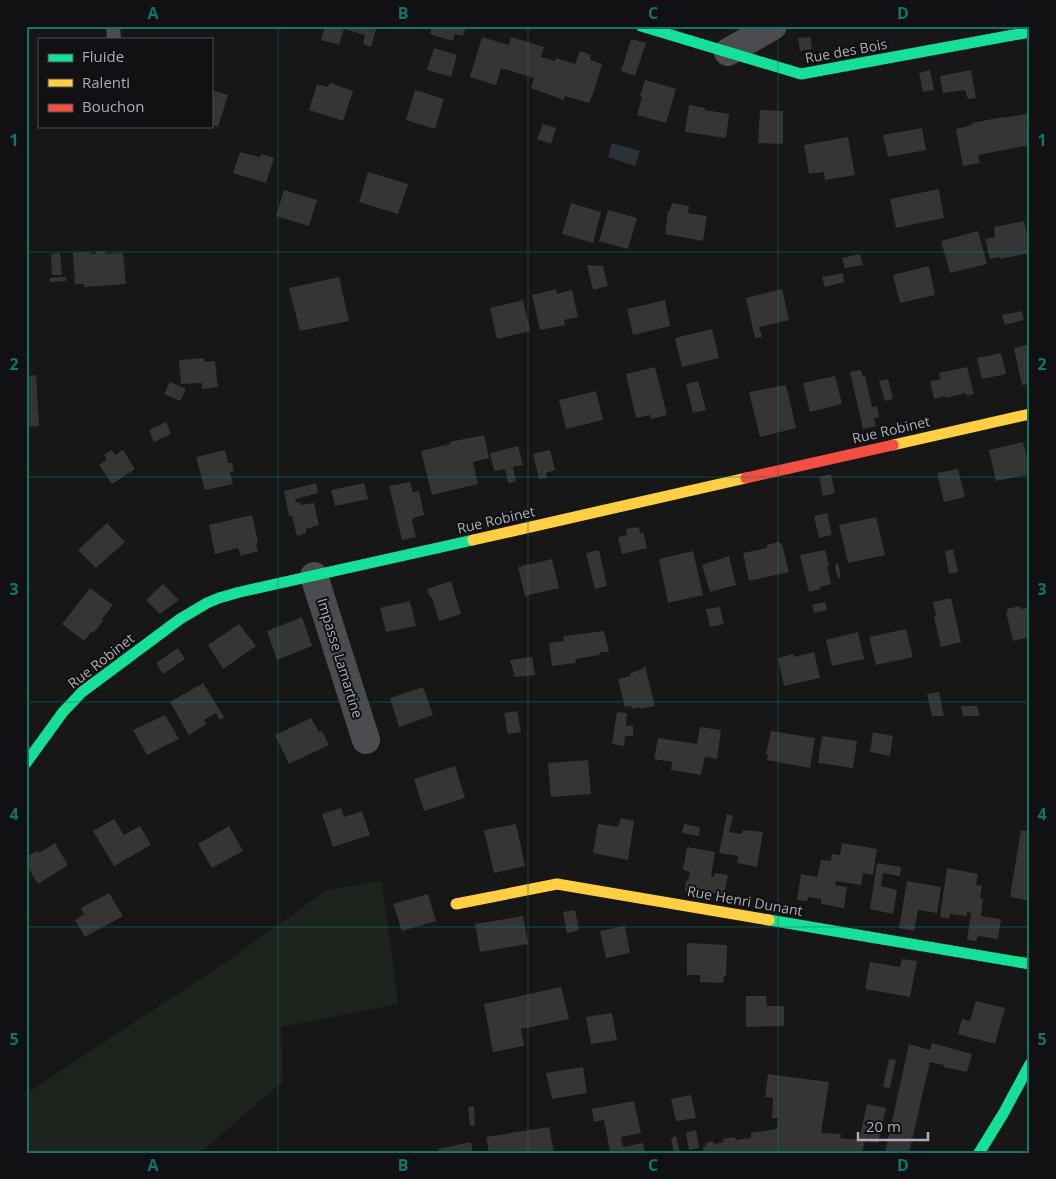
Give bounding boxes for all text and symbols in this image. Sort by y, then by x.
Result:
text: A [147,2,159,24]
text: B [398,2,408,24]
text: C [648,2,658,24]
text: D [897,2,909,24]
street label: Rue des Bois [803,34,889,67]
legend [38,38,212,128]
text: Fluide [82,46,124,66]
text: Ralenti [82,72,130,92]
text: Bouchon [82,96,145,116]
text: 1 [9,129,19,151]
text: 1 [1037,129,1047,151]
text: 2 [9,353,19,375]
text: 2 [1037,353,1047,375]
street label: Rue Robinet [850,411,932,448]
street label: Rue Robinet [455,501,537,538]
text: 3 [9,578,19,600]
text: 3 [1037,578,1047,600]
street label: Impasse Lamartine [313,596,368,720]
street label: Rue Robinet [64,629,138,693]
text: 4 [9,803,19,825]
text: 4 [1037,803,1047,825]
street label: Rue Henri Dunant [686,881,804,920]
text: 5 [9,1028,19,1050]
text: 5 [1037,1028,1047,1050]
scale bar [858,1109,928,1141]
text: 20 m [866,1116,901,1136]
text: A [147,1154,159,1176]
text: B [398,1154,408,1176]
text: C [648,1154,658,1176]
text: D [897,1154,909,1176]

